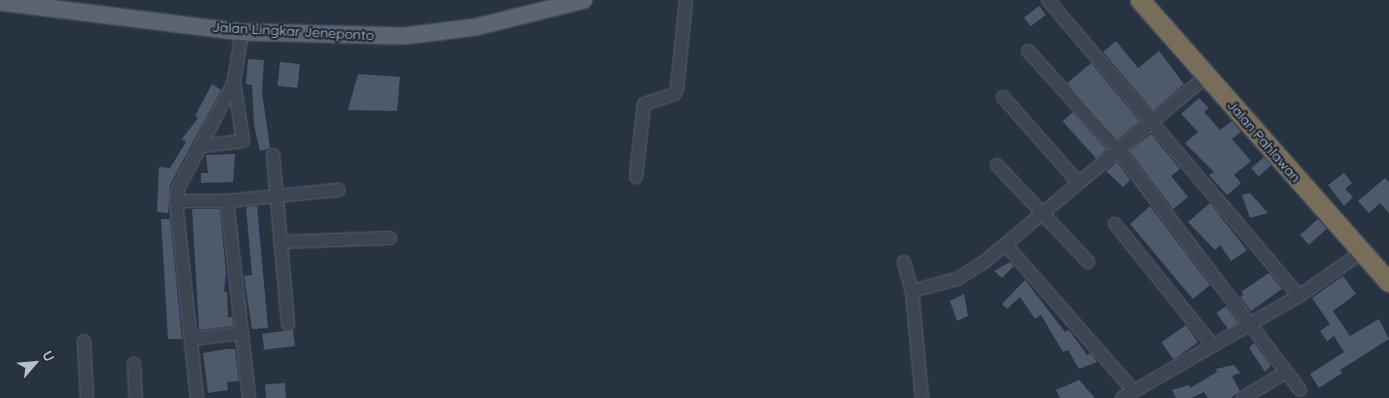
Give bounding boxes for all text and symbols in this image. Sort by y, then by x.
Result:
street label: Jalan Lingkar Jeneponto [211,18,375,44]
street label: Jalan Pahlawan [1224,96,1304,186]
north arrow [10,338,60,388]
text: U [38,348,59,365]

